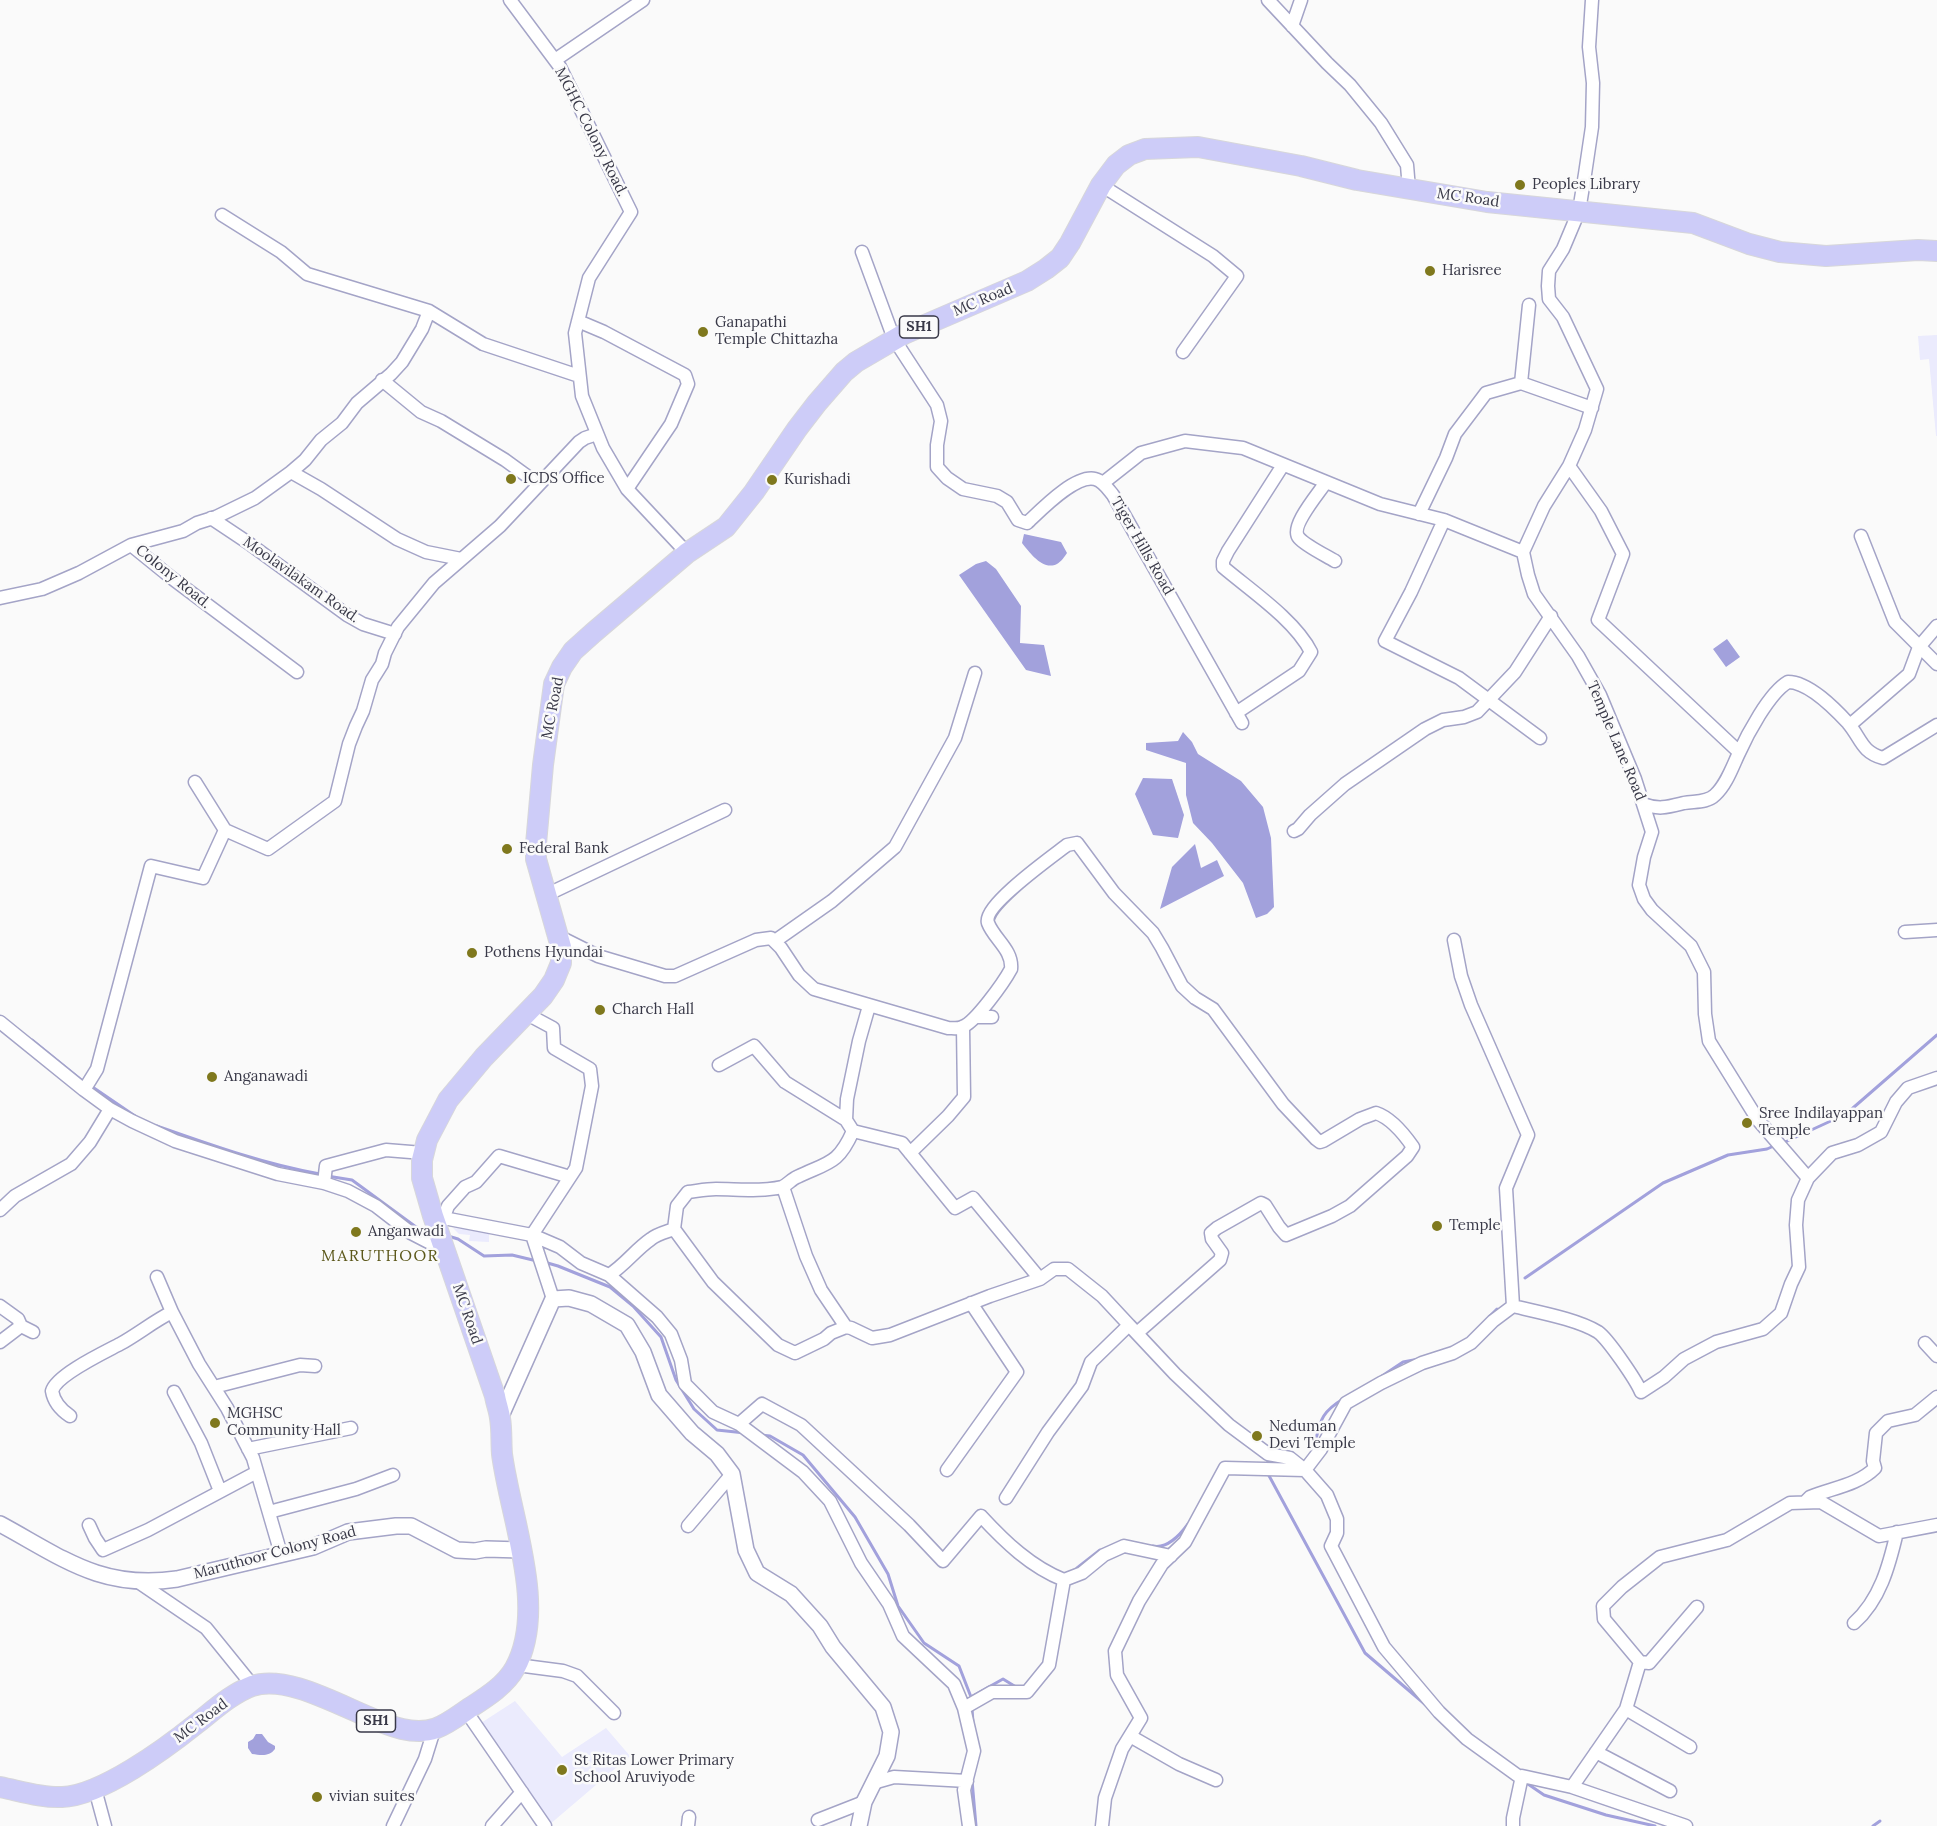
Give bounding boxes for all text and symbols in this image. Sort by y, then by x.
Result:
street label: MGHC Colony Road. [551,64,631,200]
place label: Peoples Library [1532,176,1640,194]
marker: Peoples Library [1513,178,1527,192]
street label: MC Road [1436,185,1500,211]
place label: Harisree [1442,262,1502,280]
marker: Harisree [1423,264,1437,278]
street label: MC Road [951,279,1015,321]
place label: Ganapathi Temple Chittazha [715,314,838,349]
road number: SH1 [900,316,938,338]
marker: Ganapathi Temple Chittazha [696,325,710,339]
place label: ICDS Office [523,470,605,488]
place label: Kurishadi [784,471,851,489]
marker: ICDS Office [504,472,518,486]
marker: Kurishadi [765,473,779,487]
street label: Tiger Hills Road [1107,494,1177,598]
street label: Moolavilakam Road. [239,533,363,627]
street label: Colony Road. [132,541,214,613]
street label: MC Road [538,675,568,741]
street label: Temple Lane Road [1583,678,1649,804]
place label: Federal Bank [519,840,609,858]
marker: Federal Bank [500,842,514,856]
place label: Pothens Hyundai [484,944,603,962]
marker: Pothens Hyundai [465,946,479,960]
place label: Charch Hall [612,1001,694,1019]
marker: Charch Hall [593,1003,607,1017]
place label: Anganawadi [224,1068,308,1086]
marker: Anganawadi [205,1070,219,1084]
place label: Sree Indilayappan Temple [1759,1105,1883,1140]
marker: Sree Indilayappan Temple [1740,1116,1754,1130]
place label: Temple [1449,1217,1501,1235]
marker: Temple [1430,1219,1444,1233]
place label: Anganwadi [368,1223,444,1241]
marker: Anganwadi [349,1225,363,1239]
district label: MARUTHOOR [321,1246,439,1266]
street label: MC Road [448,1281,486,1347]
place label: MGHSC Community Hall [227,1405,341,1440]
marker: MGHSC Community Hall [208,1416,222,1430]
place label: Neduman Devi Temple [1269,1418,1356,1453]
marker: Neduman Devi Temple [1250,1429,1264,1443]
street label: Maruthoor Colony Road [192,1523,358,1583]
street label: MC Road [170,1695,232,1747]
road number: SH1 [356,1710,395,1732]
place label: St Ritas Lower Primary School Aruviyode [574,1752,734,1787]
marker: St Ritas Lower Primary School Aruviyode [555,1763,569,1777]
place label: vivian suites [329,1788,415,1806]
marker: vivian suites [310,1790,324,1804]

